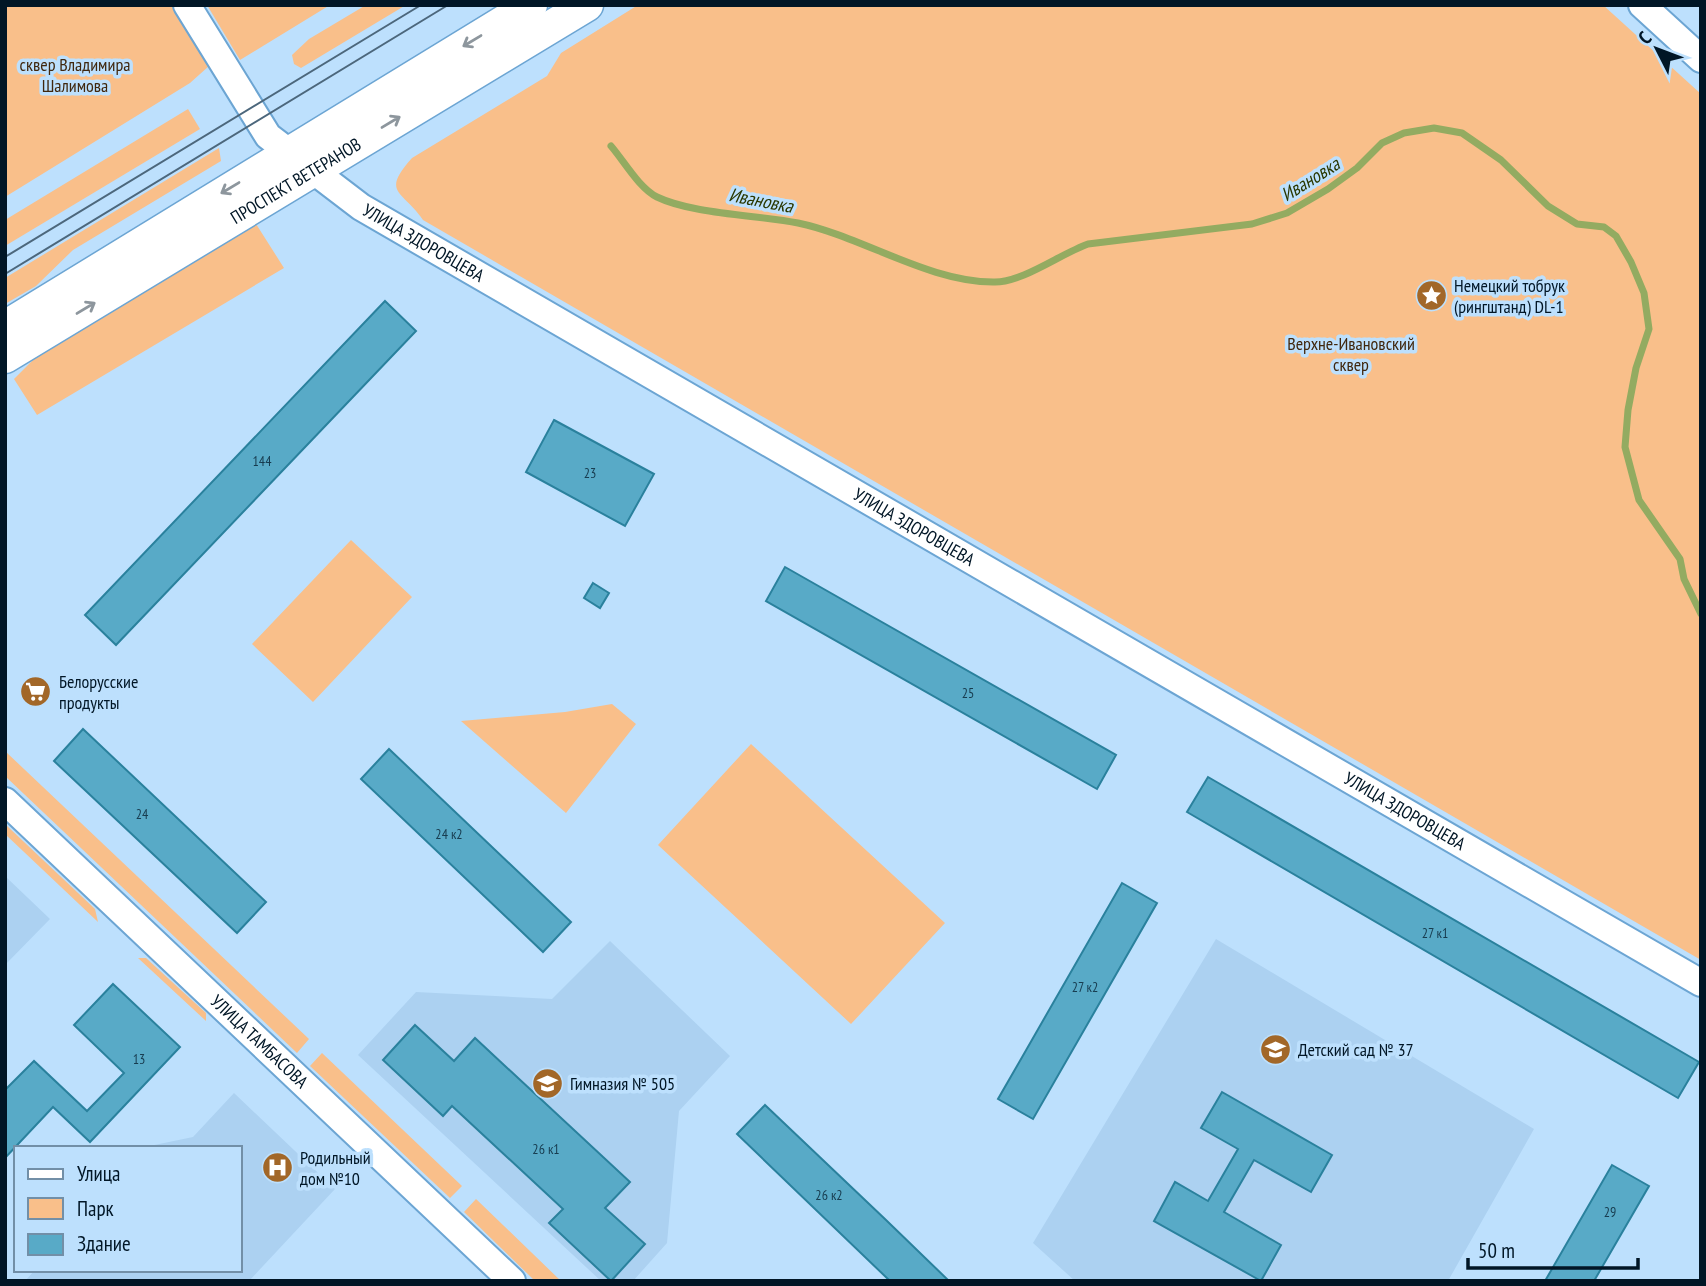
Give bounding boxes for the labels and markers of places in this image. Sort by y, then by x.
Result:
place label: Немецкий тобрук (рингштанд) DL-1 [1454,274,1565,318]
place icon: Немецкий тобрук (рингштанд) DL-1 [1414,279,1448,313]
place label: Белорусские продукты [59,670,138,714]
supermarket icon: Белорусские продукты [19,675,53,709]
school or university icon: Детский сад № 37 [1258,1033,1292,1067]
place label: Детский сад № 37 [1298,1038,1414,1061]
school or university icon: Гимназия № 505 [530,1067,564,1101]
place label: Гимназия № 505 [570,1072,675,1095]
place label: Родильный дом №10 [300,1146,371,1190]
hospital icon: Родильный дом №10 [260,1151,294,1185]

